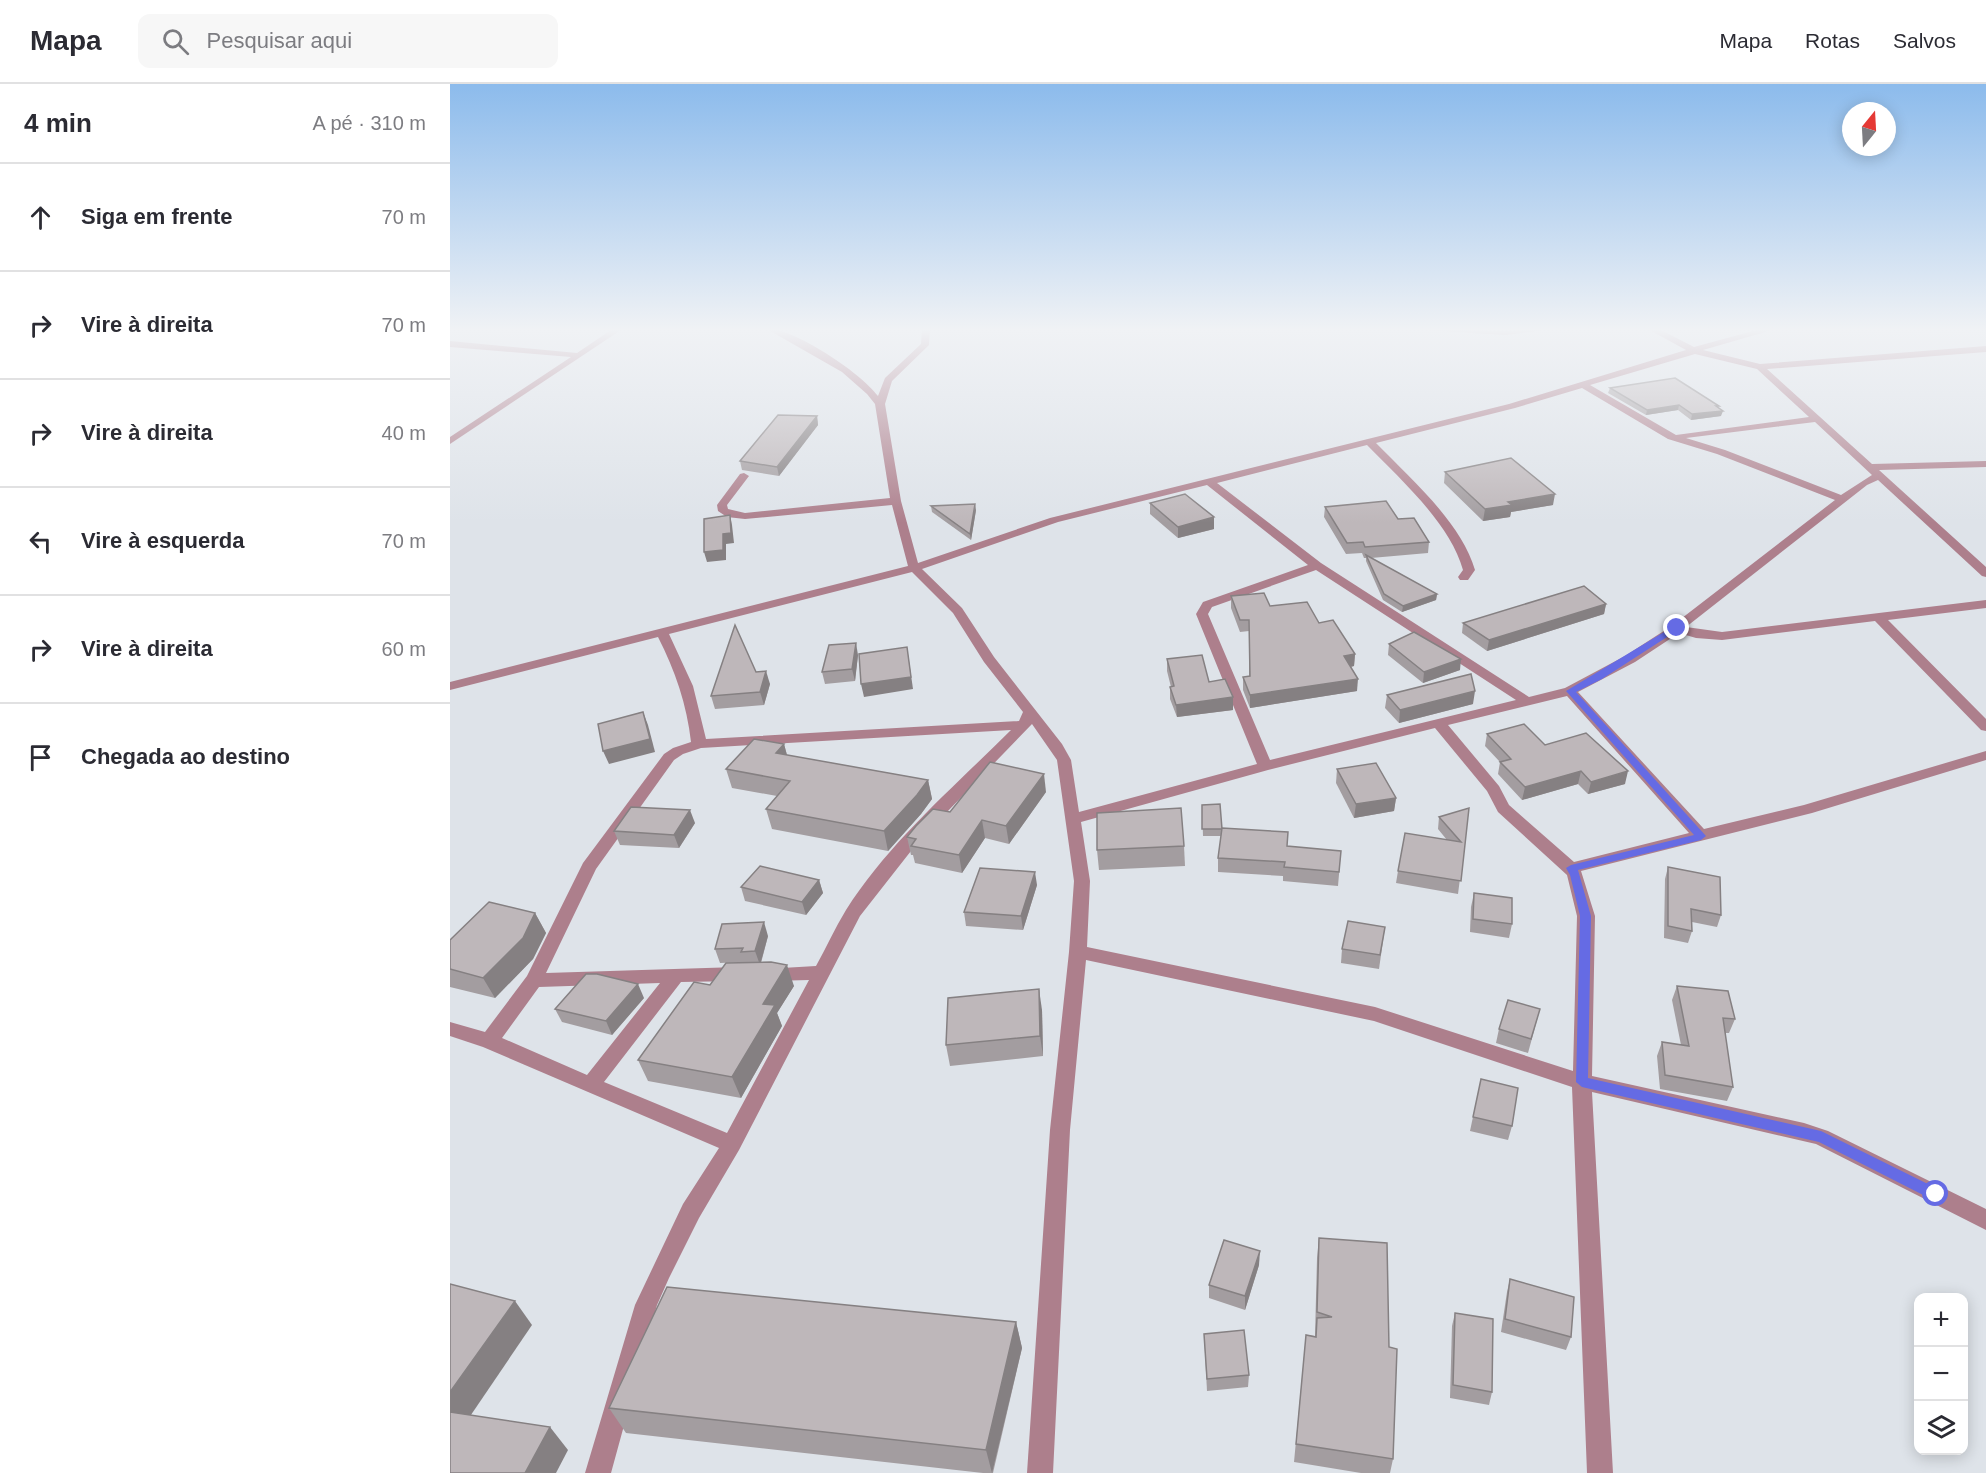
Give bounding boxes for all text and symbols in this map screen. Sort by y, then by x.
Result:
search box [138,14,558,68]
text: Mapa [30,25,102,56]
icon: search [159,25,192,58]
text: Pesquisar aqui [207,28,352,53]
text: Mapa [1720,29,1772,52]
text: Rotas [1805,29,1860,52]
text: Salvos [1893,29,1956,52]
north arrow [1842,102,1896,156]
text: 4 min [24,108,92,138]
text: A pé · 310 m [313,112,426,134]
icon: ahead [24,201,57,234]
text: Siga em frente [81,204,233,229]
text: 70 m [382,206,426,228]
icon: right [24,309,57,342]
text: Vire à direita [81,312,213,337]
text: 70 m [382,314,426,336]
icon: right [24,417,57,450]
text: Vire à direita [81,420,213,445]
text: 40 m [382,422,426,444]
icon: left [24,525,57,558]
text: Vire à esquerda [81,528,244,553]
text: 70 m [382,530,426,552]
route end [1663,614,1689,640]
icon: right [24,633,57,666]
text: Vire à direita [81,636,213,661]
text: 60 m [382,638,426,660]
icon: arrive [24,741,57,774]
text: Chegada ao destino [81,744,290,769]
route start [1922,1180,1948,1206]
map controls [1914,1293,1968,1455]
button: + [1914,1293,1968,1347]
button: − [1914,1347,1968,1401]
button: layers [1914,1401,1968,1455]

